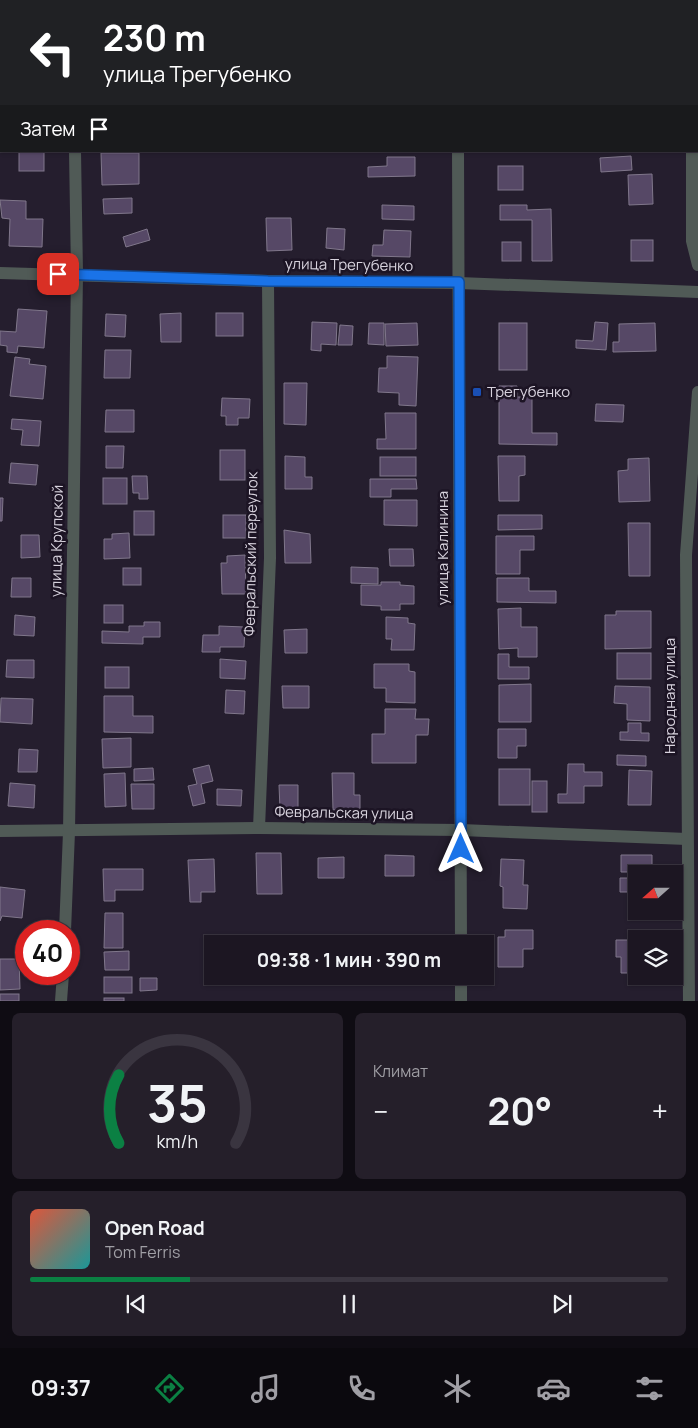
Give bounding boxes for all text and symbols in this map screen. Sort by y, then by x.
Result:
text: 230 m [103,14,206,62]
icon: left [20,20,85,85]
text: улица Трегубенко [103,59,292,89]
icon: arrive [85,115,113,143]
text: Затем [20,116,75,142]
pin [37,253,79,295]
street label: улица Трегубенко [285,253,414,276]
icon: arrive [44,260,72,288]
place label: Трегубенко [487,381,570,402]
marker: Трегубенко [471,386,483,398]
street label: Февральский переулок [239,471,262,636]
street label: улица Крупской [45,485,68,597]
street label: улица Калинина [432,491,453,605]
street label: Народная улица [659,638,680,754]
street label: Февральская улица [274,801,414,824]
position arrow [434,822,486,874]
north arrow [628,865,682,920]
map controls [628,865,683,985]
speed limit sign: 40 [15,920,80,985]
button: layers [628,930,683,985]
text: 09:38 · 1 мин · 390 m [257,947,441,973]
text: Климат [373,1060,428,1082]
text: 35 [147,1067,208,1138]
text: 20° [488,1084,552,1136]
text: − [373,1092,388,1130]
text: + [652,1092,668,1130]
text: km/h [157,1129,198,1153]
text: Open Road [105,1215,205,1241]
text: Tom Ferris [105,1241,180,1263]
icon: previous [122,1290,150,1318]
icon: pause [335,1290,363,1318]
icon: next [548,1290,576,1318]
icon: directions [152,1371,187,1406]
icon: music [248,1371,283,1406]
icon: phone [344,1371,379,1406]
icon: climate [440,1371,475,1406]
icon: car [536,1371,571,1406]
icon: filters [632,1371,667,1406]
text: 09:37 [31,1373,91,1403]

